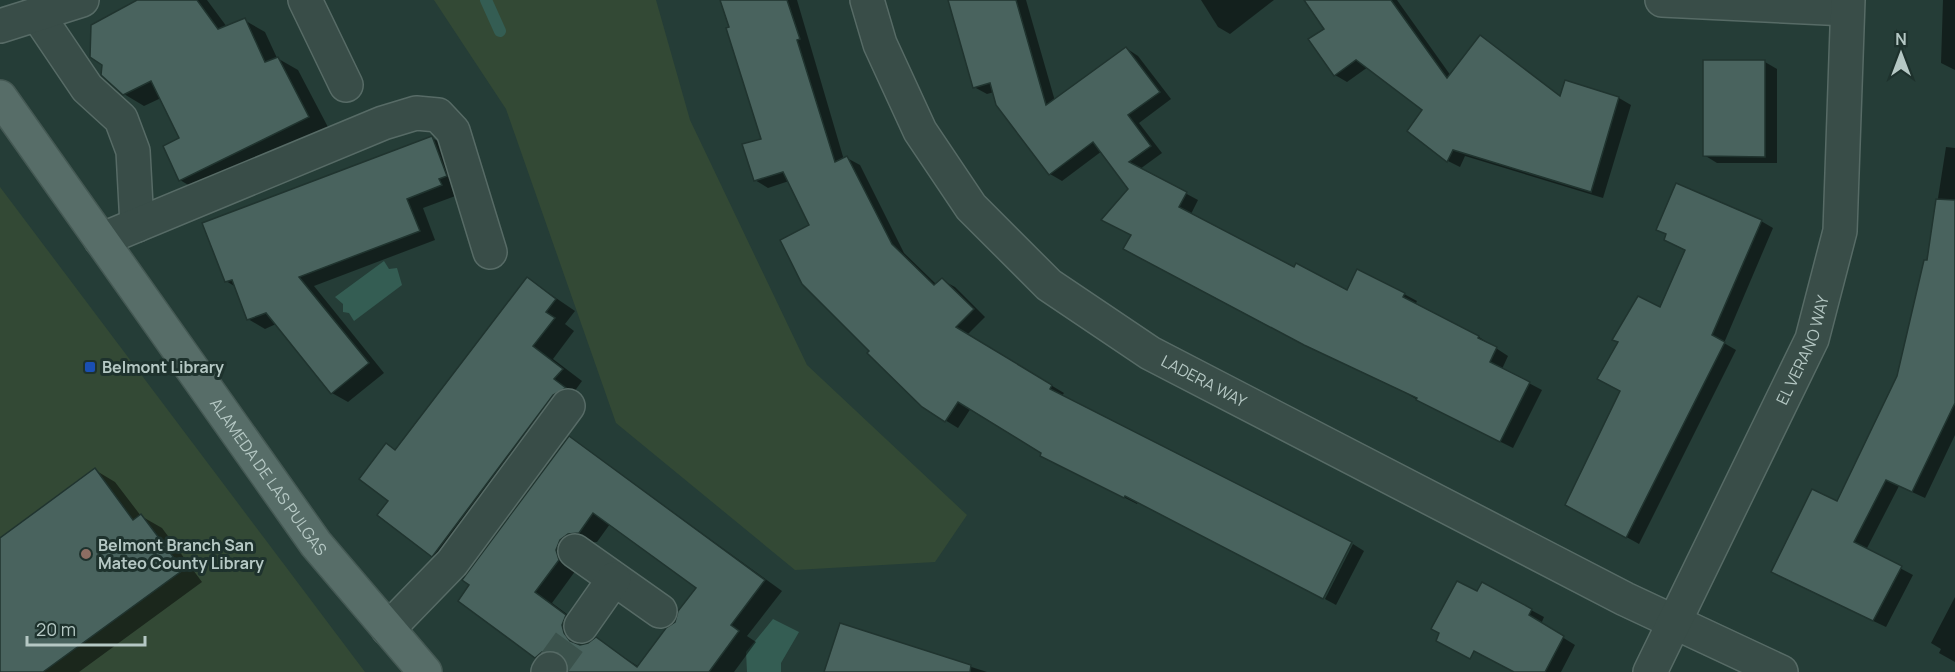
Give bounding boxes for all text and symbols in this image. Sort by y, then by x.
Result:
north arrow [1871,24,1931,84]
text: N [1895,28,1907,50]
street label: EL VERANO WAY [1771,293,1834,408]
street label: LADERA WAY [1157,350,1251,412]
place label: Belmont Library [102,356,224,378]
marker: Belmont Library [83,360,97,374]
street label: ALAMEDA DE LAS PULGAS [205,393,332,560]
place label: Belmont Branch San Mateo County Library [98,534,264,574]
marker: Belmont Branch San Mateo County Library [79,547,93,561]
scale bar [27,609,146,647]
text: 20 m [36,617,76,641]

